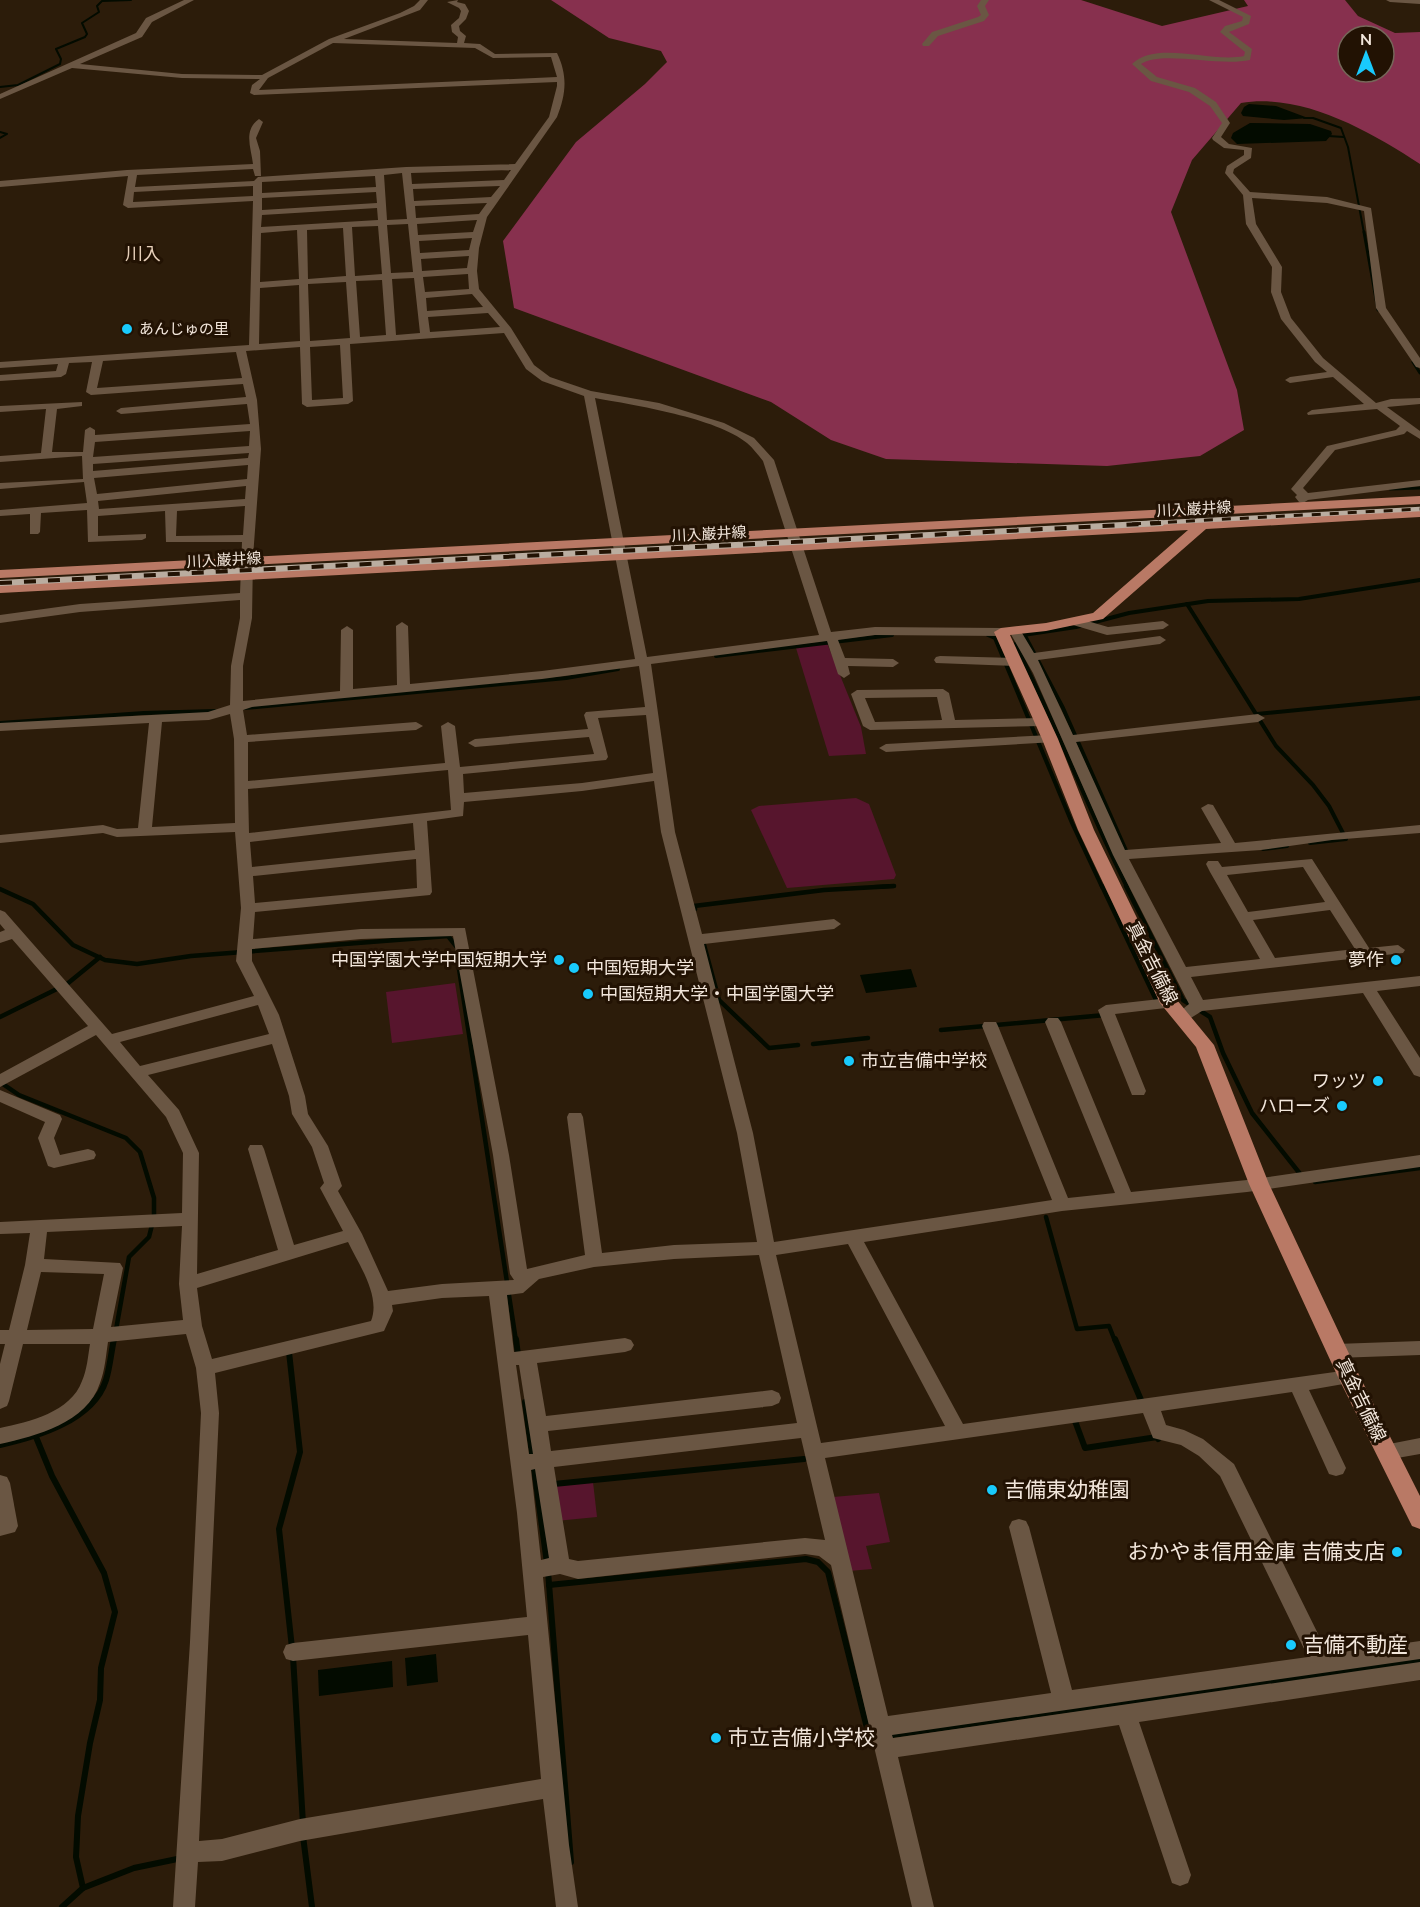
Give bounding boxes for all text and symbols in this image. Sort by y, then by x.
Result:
north arrow [1336,24,1396,84]
text: N [1360,29,1372,49]
district label: 川入 [125,242,161,265]
place label: あんじゅの里 [139,319,229,338]
marker: あんじゅの里 [120,322,134,336]
street label: 川入巌井線 [1156,497,1232,520]
street label: 川入巌井線 [671,522,747,545]
street label: 川入巌井線 [186,548,262,571]
street label: 真金吉備線 [1122,917,1183,1008]
place label: 中国学園大学中国短期大学 [331,948,547,971]
place label: 夢作 [1348,948,1384,971]
marker: 中国学園大学中国短期大学 [552,953,566,967]
marker: 夢作 [1389,953,1403,967]
place label: 中国短期大学 [586,956,694,979]
marker: 中国短期大学 [567,961,581,975]
place label: 中国短期大学・中国学園大学 [600,982,834,1005]
marker: 中国短期大学・中国学園大学 [581,987,595,1001]
place label: 市立吉備中学校 [861,1049,987,1072]
marker: 市立吉備中学校 [842,1054,856,1068]
place label: ワッツ [1312,1069,1366,1092]
marker: ワッツ [1371,1074,1385,1088]
place label: ハローズ [1259,1094,1330,1117]
marker: ハローズ [1335,1099,1349,1113]
street label: 真金吉備線 [1331,1354,1392,1445]
place label: 吉備東幼稚園 [1004,1476,1130,1502]
marker: 吉備東幼稚園 [985,1483,999,1497]
place label: おかやま信用金庫 吉備支店 [1128,1538,1385,1564]
marker: おかやま信用金庫 吉備支店 [1390,1545,1404,1559]
place label: 吉備不動産 [1303,1631,1408,1657]
marker: 吉備不動産 [1284,1638,1298,1652]
place label: 市立吉備小学校 [728,1724,875,1750]
marker: 市立吉備小学校 [709,1731,723,1745]

